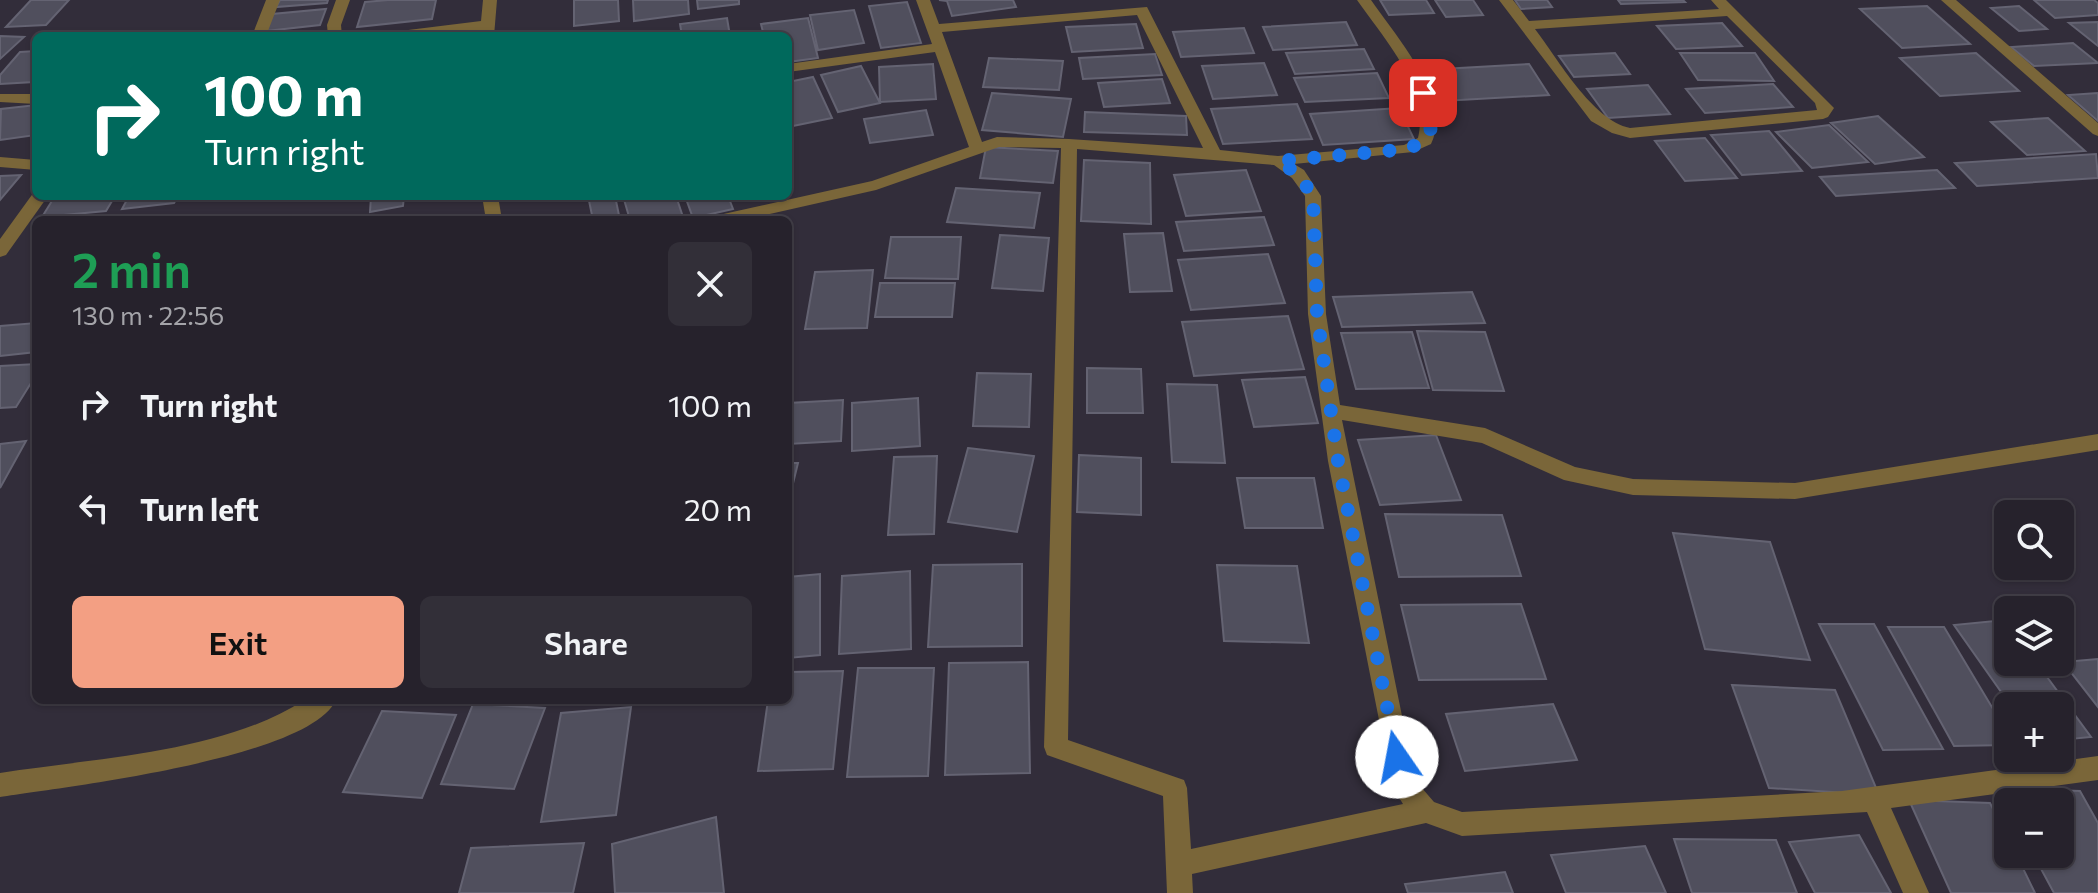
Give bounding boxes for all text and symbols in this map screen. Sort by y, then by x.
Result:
text: 100 m [204,59,363,128]
pin [1389,59,1457,127]
icon: right [72,64,176,168]
icon: arrive [1401,71,1445,115]
text: Turn right [204,128,365,172]
text: 2 min [72,239,191,298]
button: close [668,242,752,326]
text: 130 m · 22:56 [72,299,224,330]
icon: right [72,382,116,426]
text: Turn right [140,386,277,423]
text: 100 m [668,386,752,423]
icon: left [72,486,116,530]
text: Turn left [140,490,259,527]
text: 20 m [684,490,752,527]
map controls [1994,500,2074,868]
button: search [1994,500,2074,580]
button: Exit [72,596,404,688]
button: Share [420,596,752,688]
button: layers [1994,596,2074,676]
button: + [1994,692,2074,772]
position arrow [1355,715,1439,799]
button: − [1994,788,2074,868]

